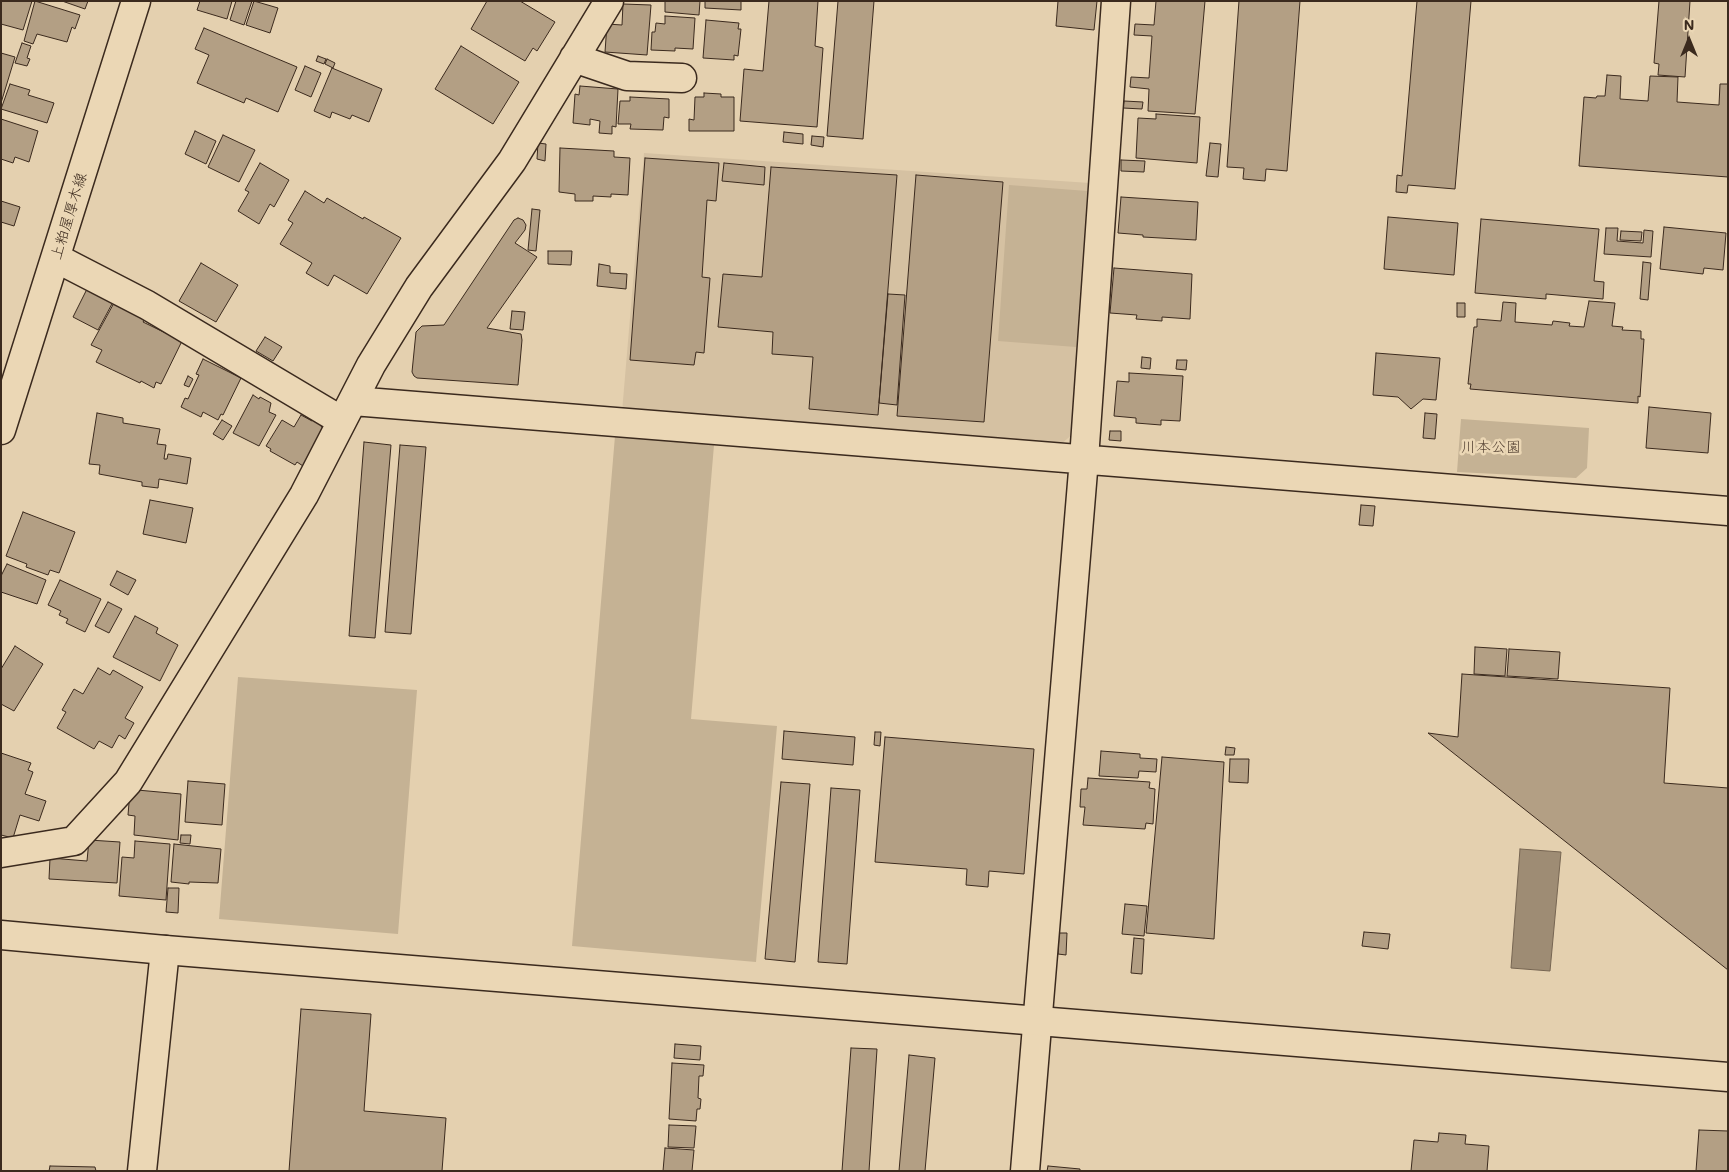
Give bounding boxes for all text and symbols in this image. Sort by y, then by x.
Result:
north arrow [1664,15,1714,65]
text: N [1684,15,1694,34]
street label: 上粕屋厚木線 [47,170,91,262]
park label: 川本公園 [1461,438,1521,456]

